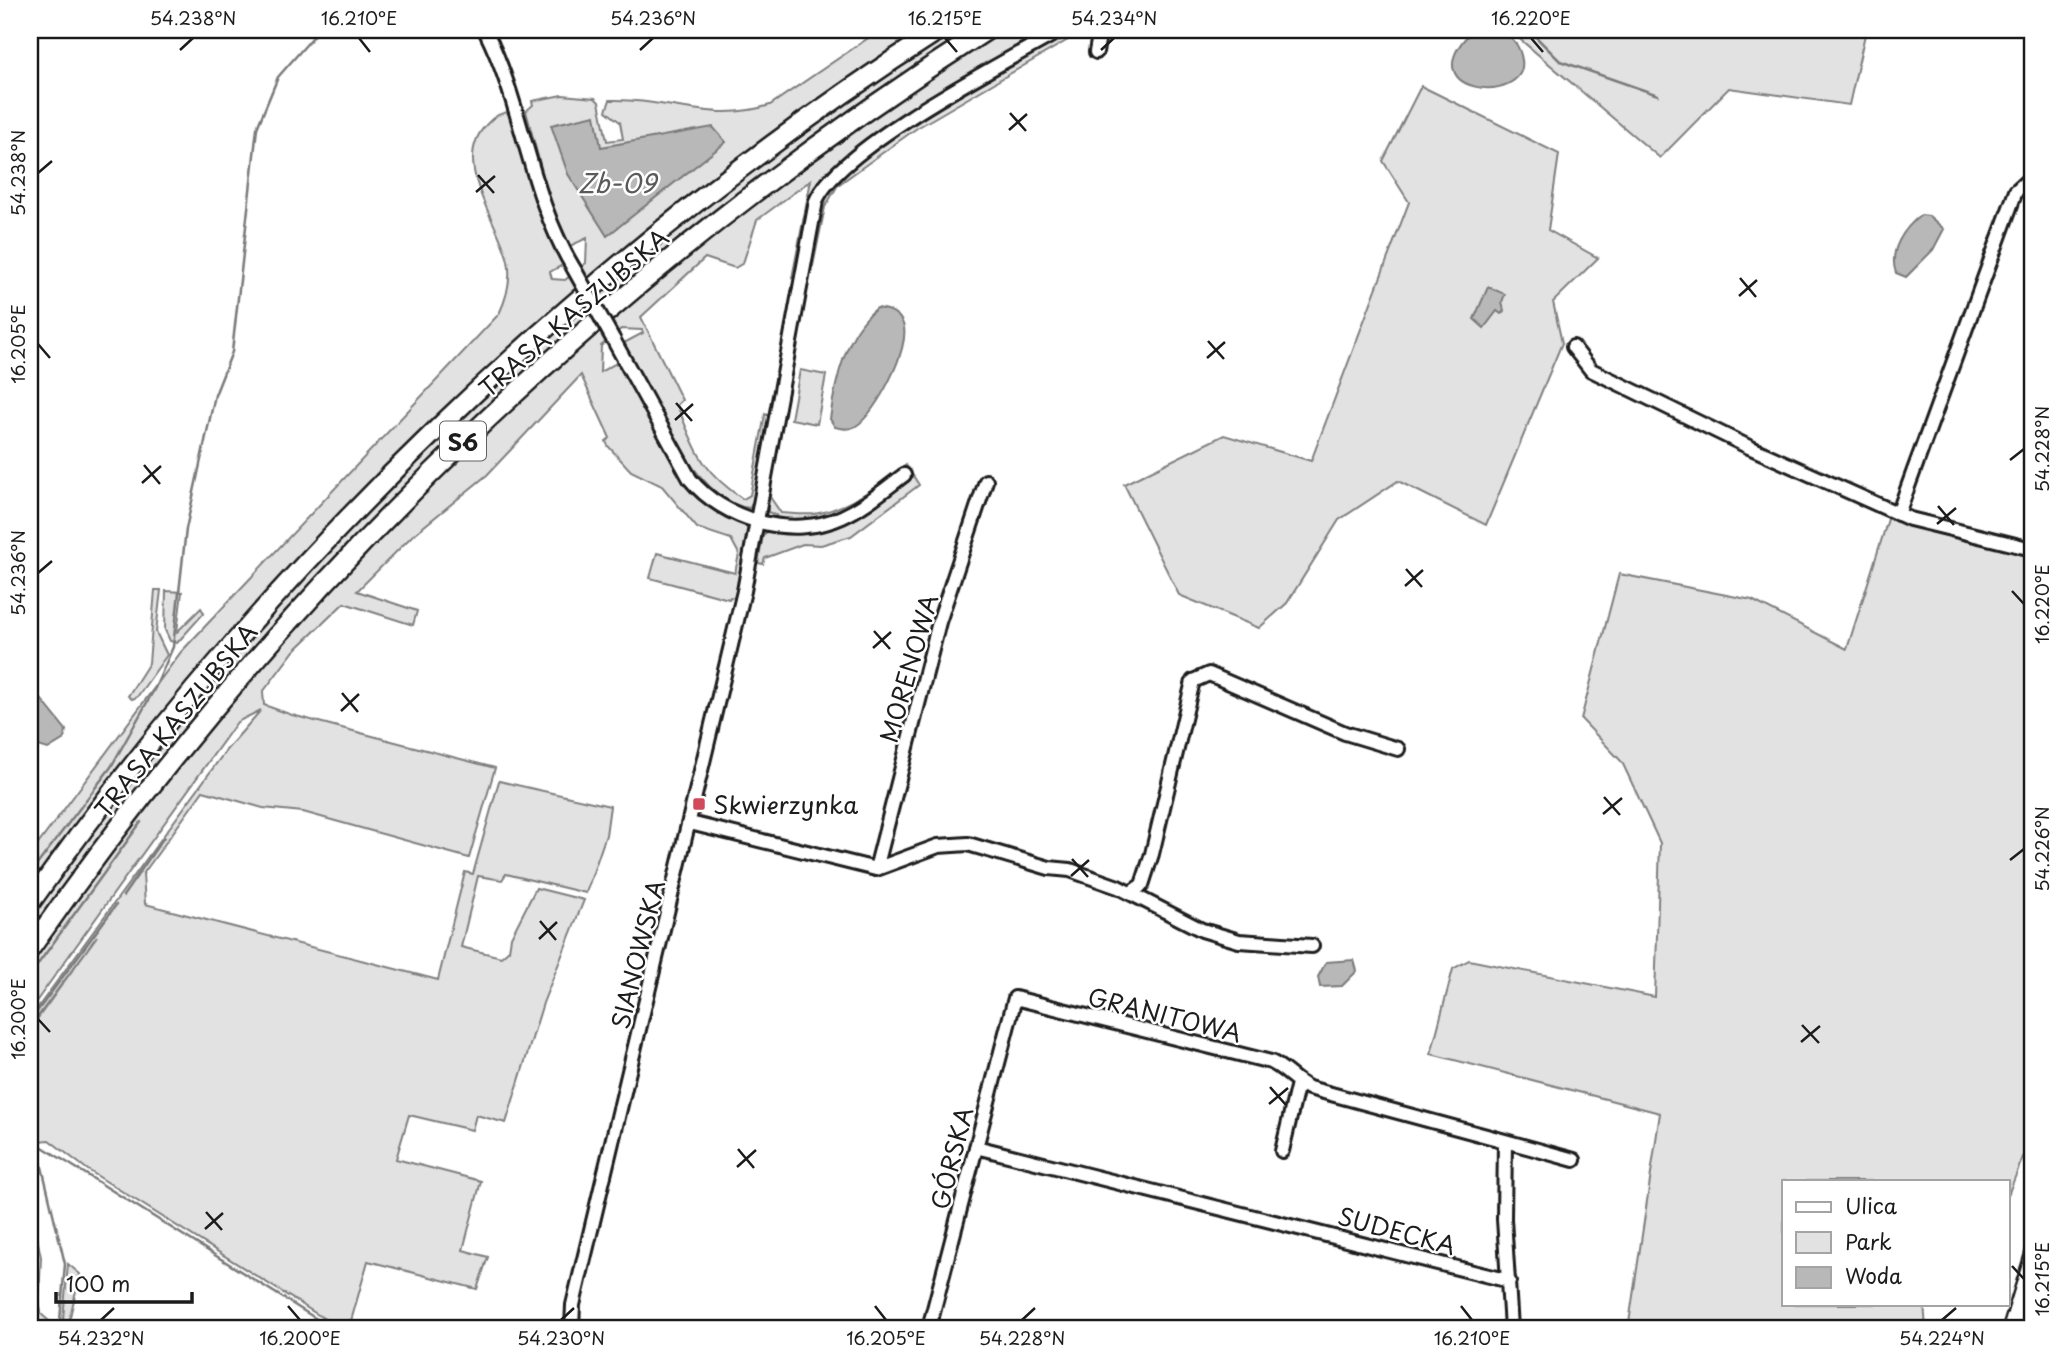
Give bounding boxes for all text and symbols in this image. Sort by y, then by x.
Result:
text: 54.238°N [150,4,236,31]
text: 16.210°E [321,4,397,31]
text: 54.236°N [610,4,696,31]
text: 16.215°E [908,4,982,31]
text: 54.234°N [1071,4,1157,31]
text: 16.220°E [1491,4,1571,31]
text: 54.238°N [4,130,31,216]
water label: Zb-09 [578,163,659,202]
street label: TRASA KASZUBSKA [470,219,676,405]
text: 16.205°E [4,304,31,384]
text: 54.228°N [2028,406,2055,492]
road number: S6 [440,422,486,461]
text: 54.236°N [4,530,31,616]
text: 16.220°E [2028,564,2055,644]
street label: MORENOWA [870,590,946,746]
street label: TRASA KASZUBSKA [85,615,265,825]
place label: Skwierzynka [713,786,858,822]
marker: Skwierzynka [691,796,707,812]
text: 54.226°N [2028,806,2055,892]
street label: SIANOWSKA [601,876,673,1032]
text: 16.200°E [4,978,31,1060]
street label: GRANITOWA [1084,978,1246,1050]
street label: GÓRSKA [921,1103,981,1213]
legend [1782,1180,2010,1306]
text: Ulica [1845,1189,1898,1221]
street label: SUDECKA [1334,1197,1460,1263]
text: Park [1845,1225,1892,1257]
text: 16.215°E [2028,1242,2055,1316]
text: Woda [1845,1259,1902,1291]
scale bar [56,1260,192,1304]
text: 100 m [66,1267,130,1299]
text: 54.232°N [58,1324,144,1351]
text: 16.200°E [259,1324,341,1351]
text: 54.230°N [517,1324,605,1351]
text: 16.205°E [846,1324,926,1351]
text: 54.228°N [979,1324,1065,1351]
text: 16.210°E [1434,1324,1510,1351]
text: 54.224°N [1899,1324,1985,1351]

